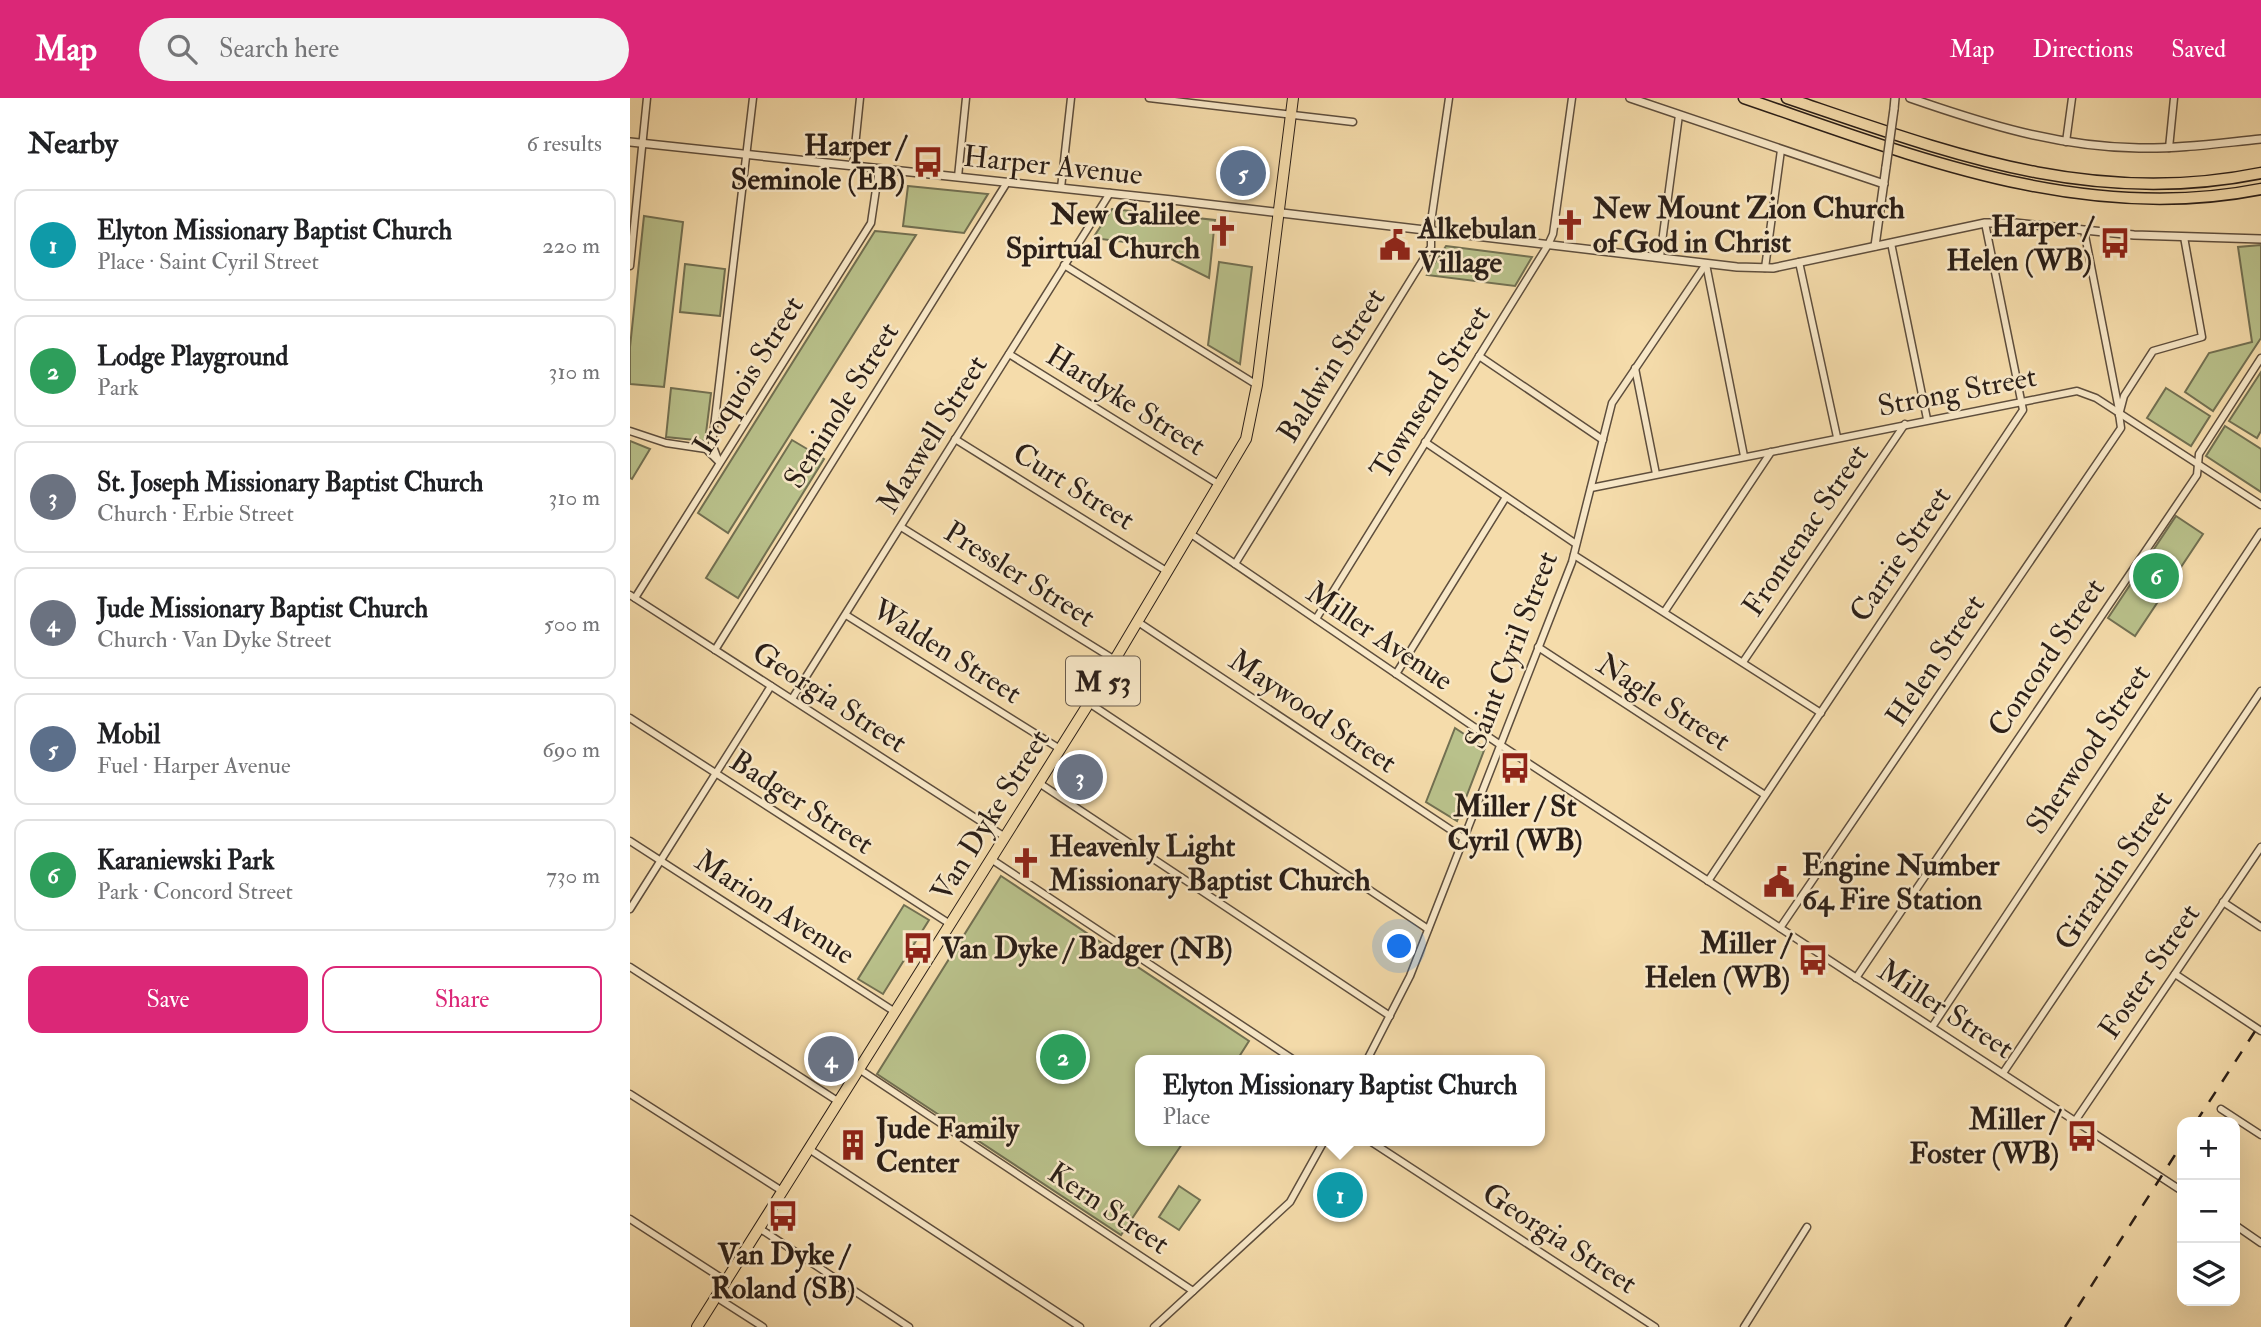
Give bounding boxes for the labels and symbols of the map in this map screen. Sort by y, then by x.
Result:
place label: Harper / Seminole (EB) [731,127,908,198]
street label: Harper Avenue [961,138,1144,193]
bus stop icon: Harper / Seminole (EB) [911,145,945,179]
pin: 5 [1220,147,1266,199]
place label: New Mount Zion Church of God in Christ [1592,190,1905,261]
place label: New Galilee Spirtual Church [1006,196,1200,267]
church icon: New Mount Zion Church of God in Christ [1553,208,1587,242]
place label: Harper / Helen (WB) [1946,208,2095,279]
place label: Alkebulan Village [1416,210,1537,281]
church icon: New Galilee Spirtual Church [1206,214,1240,248]
bus stop icon: Harper / Helen (WB) [2098,226,2132,260]
public building icon: Alkebulan Village [1378,228,1412,262]
street label: Baldwin Street [1269,281,1394,449]
street label: Iroquois Street [685,289,812,461]
street label: Townsend Street [1362,298,1499,486]
street label: Seminole Street [776,315,907,495]
street label: Hardyke Street [1039,337,1212,464]
street label: Maxwell Street [869,348,996,520]
street label: Strong Street [1875,358,2040,425]
street label: Curt Street [1006,434,1142,538]
street label: Frontenac Street [1734,437,1877,623]
street label: Carrie Street [1842,479,1959,629]
street label: Pressler Street [937,513,1102,636]
street label: Saint Cyril Street [1457,546,1566,754]
pin: 6 [2133,550,2179,602]
street label: Concord Street [1980,571,2113,743]
street label: Miller Avenue [1299,574,1460,699]
street label: Helen Street [1878,587,1993,733]
street label: Walden Street [864,590,1028,712]
street label: Georgia Street [745,634,914,761]
street label: Maywood Street [1222,642,1404,781]
street label: Nagle Street [1590,646,1738,759]
road number: M 53 [1066,656,1140,706]
street label: Sherwood Street [2018,657,2159,841]
street label: Van Dyke Street [923,722,1058,908]
street label: Badger Street [723,742,881,863]
pin: 3 [1057,751,1103,803]
bus stop icon: Miller / St Cyril (WB) [1498,751,1532,785]
street label: Girardin Street [2046,783,2180,957]
place label: Miller / St Cyril (WB) [1447,788,1583,859]
place label: Heavenly Light Missionary Baptist Church [1048,828,1371,899]
street label: Marion Avenue [688,842,862,973]
church icon: Heavenly Light Missionary Baptist Church [1009,846,1043,880]
place label: Engine Number 64 Fire Station [1802,847,2000,918]
public building icon: Engine Number 64 Fire Station [1762,865,1796,899]
street label: Foster Street [2091,897,2208,1046]
place label: Miller / Helen (WB) [1644,925,1793,996]
your location [1382,929,1416,963]
place label: Van Dyke / Badger (NB) [940,930,1233,967]
bus stop icon: Van Dyke / Badger (NB) [901,931,935,965]
bus stop icon: Miller / Helen (WB) [1796,943,1830,977]
street label: Miller Street [1871,952,2021,1067]
pin: 2 [1040,1031,1086,1083]
pin: 4 [808,1033,854,1085]
place label: Miller / Foster (WB) [1909,1101,2062,1172]
place label: Jude Family Center [874,1110,1021,1181]
bus stop icon: Miller / Foster (WB) [2065,1119,2099,1153]
building icon: Jude Family Center [836,1128,870,1162]
street label: Kern Street [1041,1154,1177,1263]
pin: 1 [1317,1169,1363,1221]
street label: Georgia Street [1475,1175,1644,1302]
bus stop icon: Van Dyke / Roland (SB) [766,1199,800,1233]
place label: Van Dyke / Roland (SB) [711,1236,855,1307]

